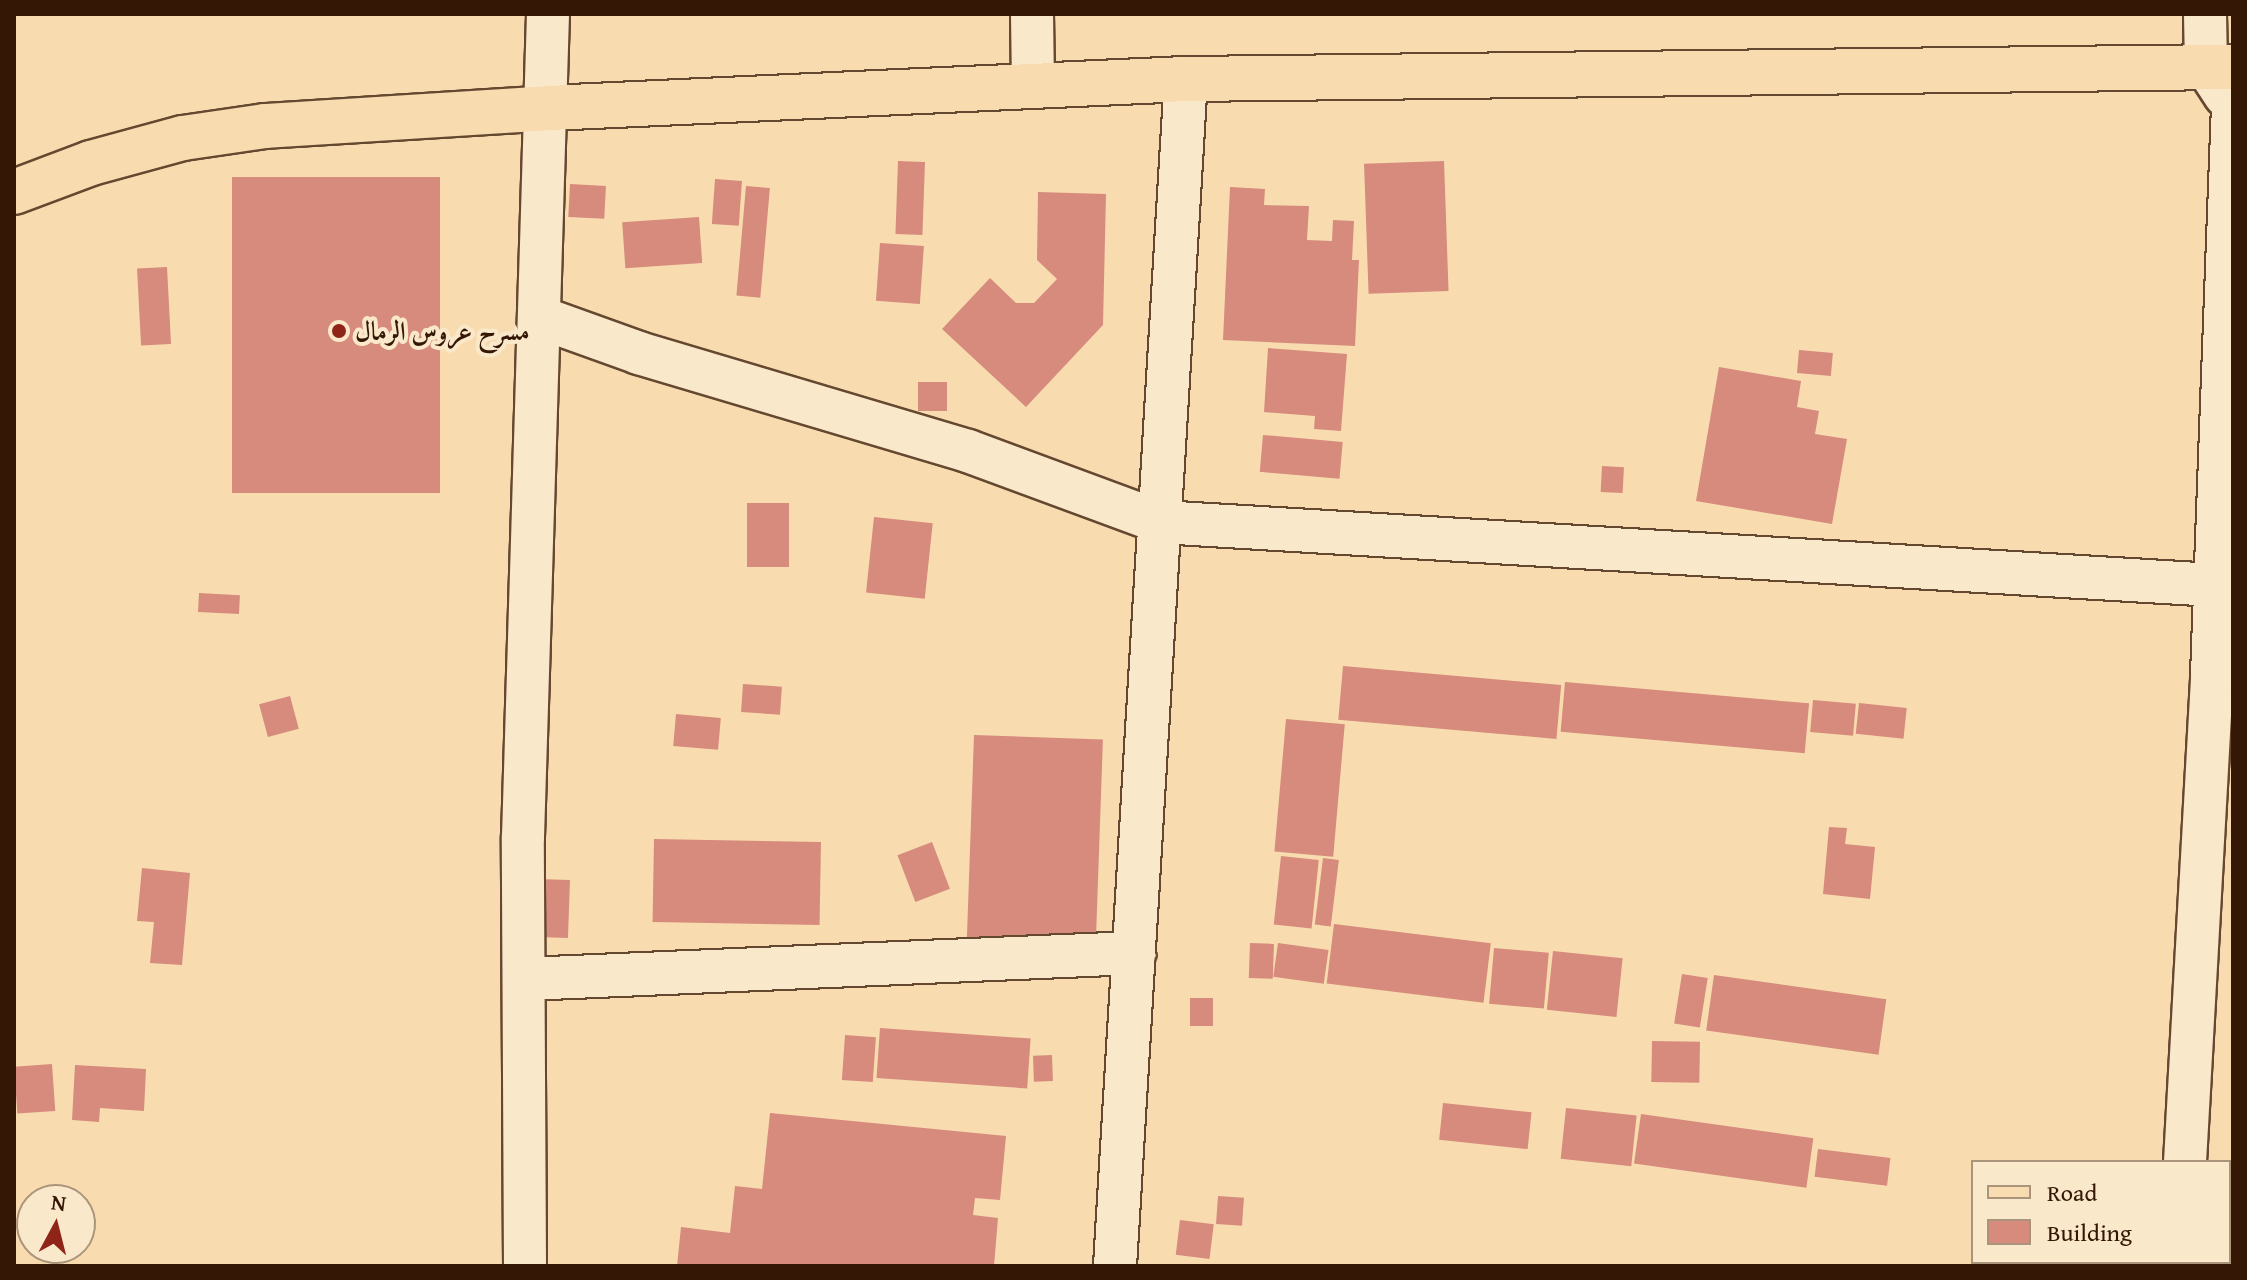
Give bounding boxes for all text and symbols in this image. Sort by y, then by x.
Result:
place label: مسرح عروس الرمال [355,315,529,347]
marker: مسرح عروس الرمال [330,322,348,340]
legend [1971,1160,2231,1264]
text: Road [2047,1175,2097,1210]
north arrow [16,1184,96,1264]
text: N [49,1185,68,1219]
text: Building [2047,1215,2132,1250]

